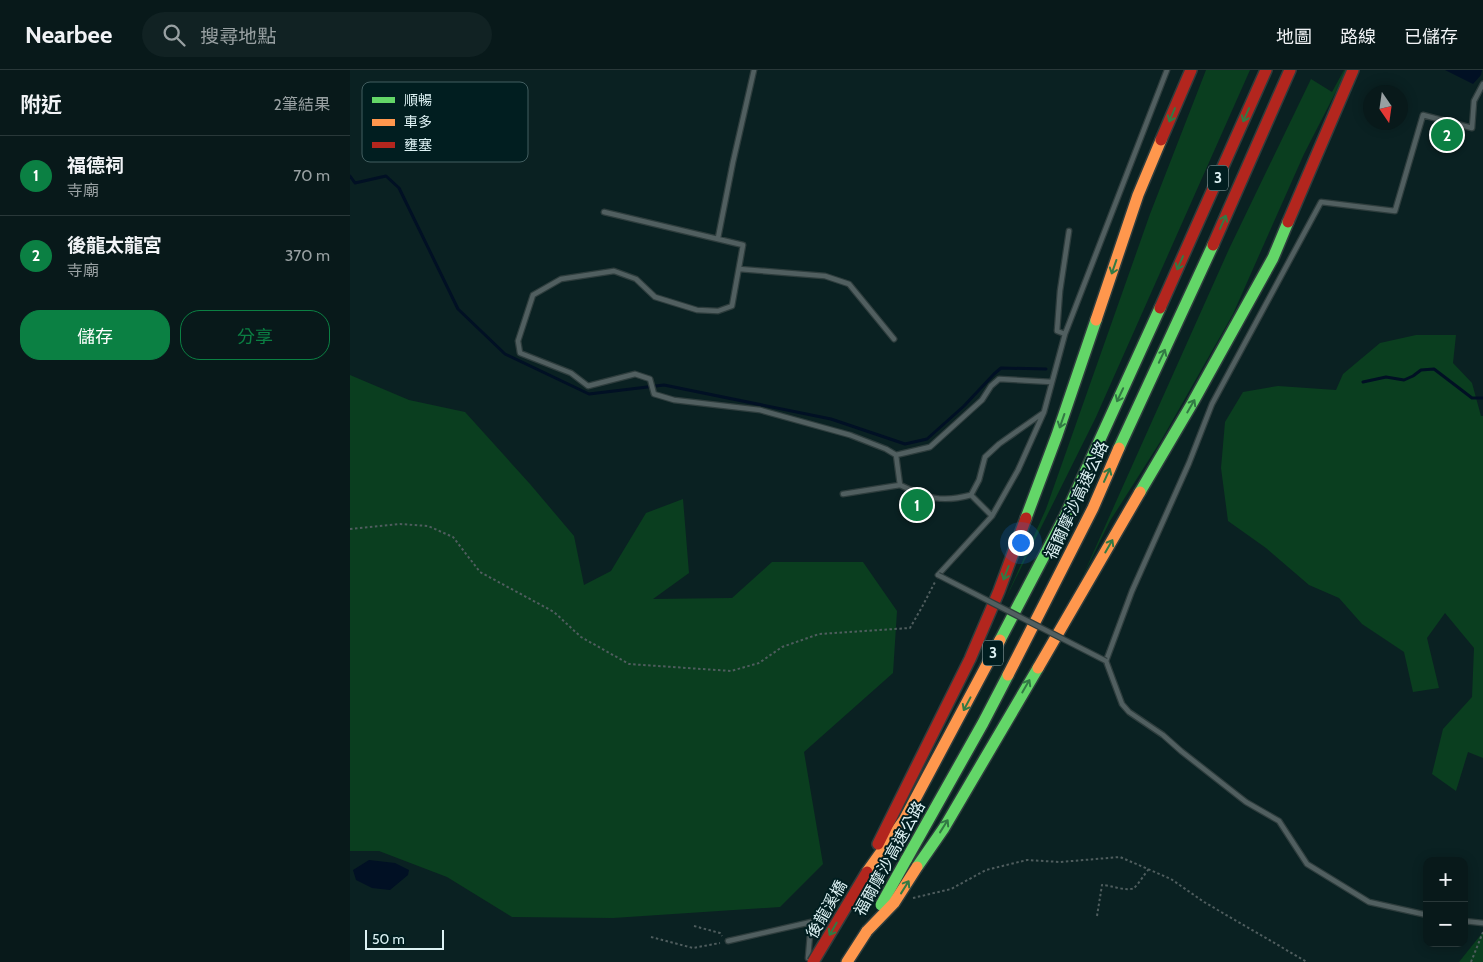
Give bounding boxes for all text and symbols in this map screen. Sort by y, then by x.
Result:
search box [142,12,492,57]
text: Nearbee [25,20,112,49]
icon: search [160,21,188,49]
text: 搜尋地點 [200,25,276,48]
text: 地圖 [1276,26,1312,48]
text: 路線 [1340,26,1376,48]
text: 已儲存 [1404,26,1458,48]
legend [362,82,528,162]
north arrow [1363,85,1408,130]
text: 順暢 [404,91,432,109]
text: 附近 [20,92,62,117]
text: 2筆結果 [274,95,330,114]
one-way arrow [1167,107,1177,122]
one-way arrow [1240,107,1250,122]
text: 車多 [404,113,432,131]
pin: 2 [1431,116,1463,154]
text: 壅塞 [404,136,432,154]
text: 福德祠 [67,154,124,177]
text: 1 [33,166,39,185]
text: 70 m [293,166,330,185]
road number: 3 [1208,166,1228,190]
text: 寺廟 [67,181,99,200]
one-way arrow [1218,215,1228,230]
text: 後龍太龍宮 [67,234,162,257]
text: 2 [32,246,40,265]
text: 370 m [285,246,330,265]
one-way arrow [1175,255,1184,270]
one-way arrow [1109,258,1118,274]
text: 寺廟 [67,261,99,280]
button: 儲存 [20,310,170,360]
button: 分享 [180,310,330,360]
one-way arrow [1158,349,1167,364]
one-way arrow [1115,387,1124,402]
one-way arrow [1187,400,1197,414]
one-way arrow [1057,412,1067,428]
street label: 福爾摩沙高速公路 [1041,438,1112,562]
one-way arrow [1103,468,1113,483]
pin: 1 [901,486,933,524]
your location [1008,530,1034,556]
one-way arrow [1104,540,1114,554]
one-way arrow [1001,565,1010,580]
road number: 3 [983,640,1003,666]
one-way arrow [1022,680,1032,694]
one-way arrow [962,696,971,711]
street label: 福爾摩沙高速公路 [850,798,929,919]
one-way arrow [940,820,950,834]
map controls [1423,857,1468,947]
button: + [1423,857,1468,902]
street label: 後龍溪橋 [802,877,851,942]
one-way arrow [899,880,910,894]
button: − [1423,902,1468,947]
one-way arrow [828,921,838,936]
scale bar [365,927,444,950]
text: 50 m [372,930,405,948]

